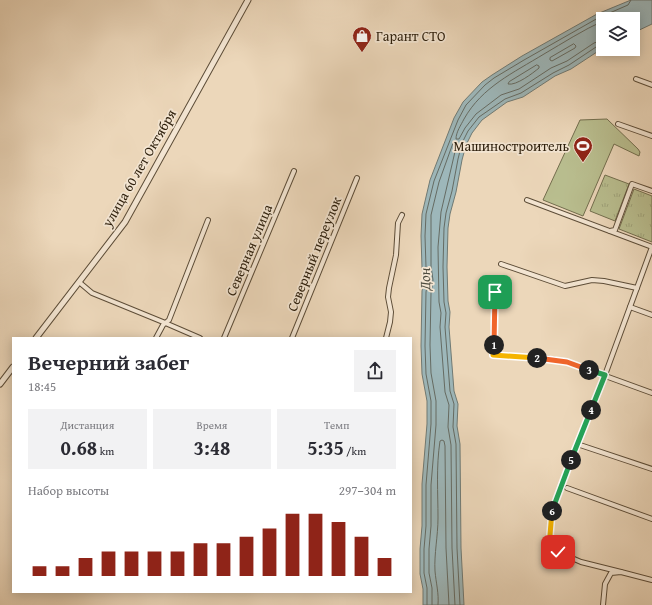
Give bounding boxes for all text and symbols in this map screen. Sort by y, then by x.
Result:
map controls [596,12,640,56]
button: layers [596,12,640,56]
shop icon: Гарант СТО [351,25,373,53]
place label: Гарант СТО [376,26,446,46]
street label: улица 60 лет Октября [97,105,181,231]
sports icon: Машиностроитель [572,135,594,163]
place label: Машиностроитель [454,136,569,156]
street label: Северный переулок [282,193,346,314]
street label: Северная улица [221,201,277,299]
water label: Дон [414,267,435,292]
pin [478,275,512,309]
icon: arrive [484,281,506,303]
pin: 1 [484,335,504,355]
text: 1 [491,337,497,353]
text: Вечерний забег [28,346,189,378]
pin: 2 [527,348,547,368]
button: share [354,350,396,392]
text: 2 [534,350,540,366]
pin: 3 [579,360,599,380]
text: 3 [586,362,592,378]
text: 18:45 [28,377,56,396]
pin: 4 [581,400,601,420]
text: 4 [588,402,594,418]
text: Дистанция [60,417,114,433]
text: Время [197,417,227,433]
text: Темп [324,417,349,433]
text: 0.68 [60,433,97,462]
text: 3:48 [194,433,230,462]
text: 5:35 [307,433,344,462]
text: km [97,443,114,459]
text: /km [344,443,366,459]
pin: 5 [561,450,581,470]
text: 5 [568,452,574,468]
text: Набор высоты [28,481,109,500]
text: 297–304 m [339,481,396,500]
pin: 6 [542,501,562,521]
text: 6 [549,503,555,519]
pin [541,535,575,569]
icon: check [547,541,569,563]

